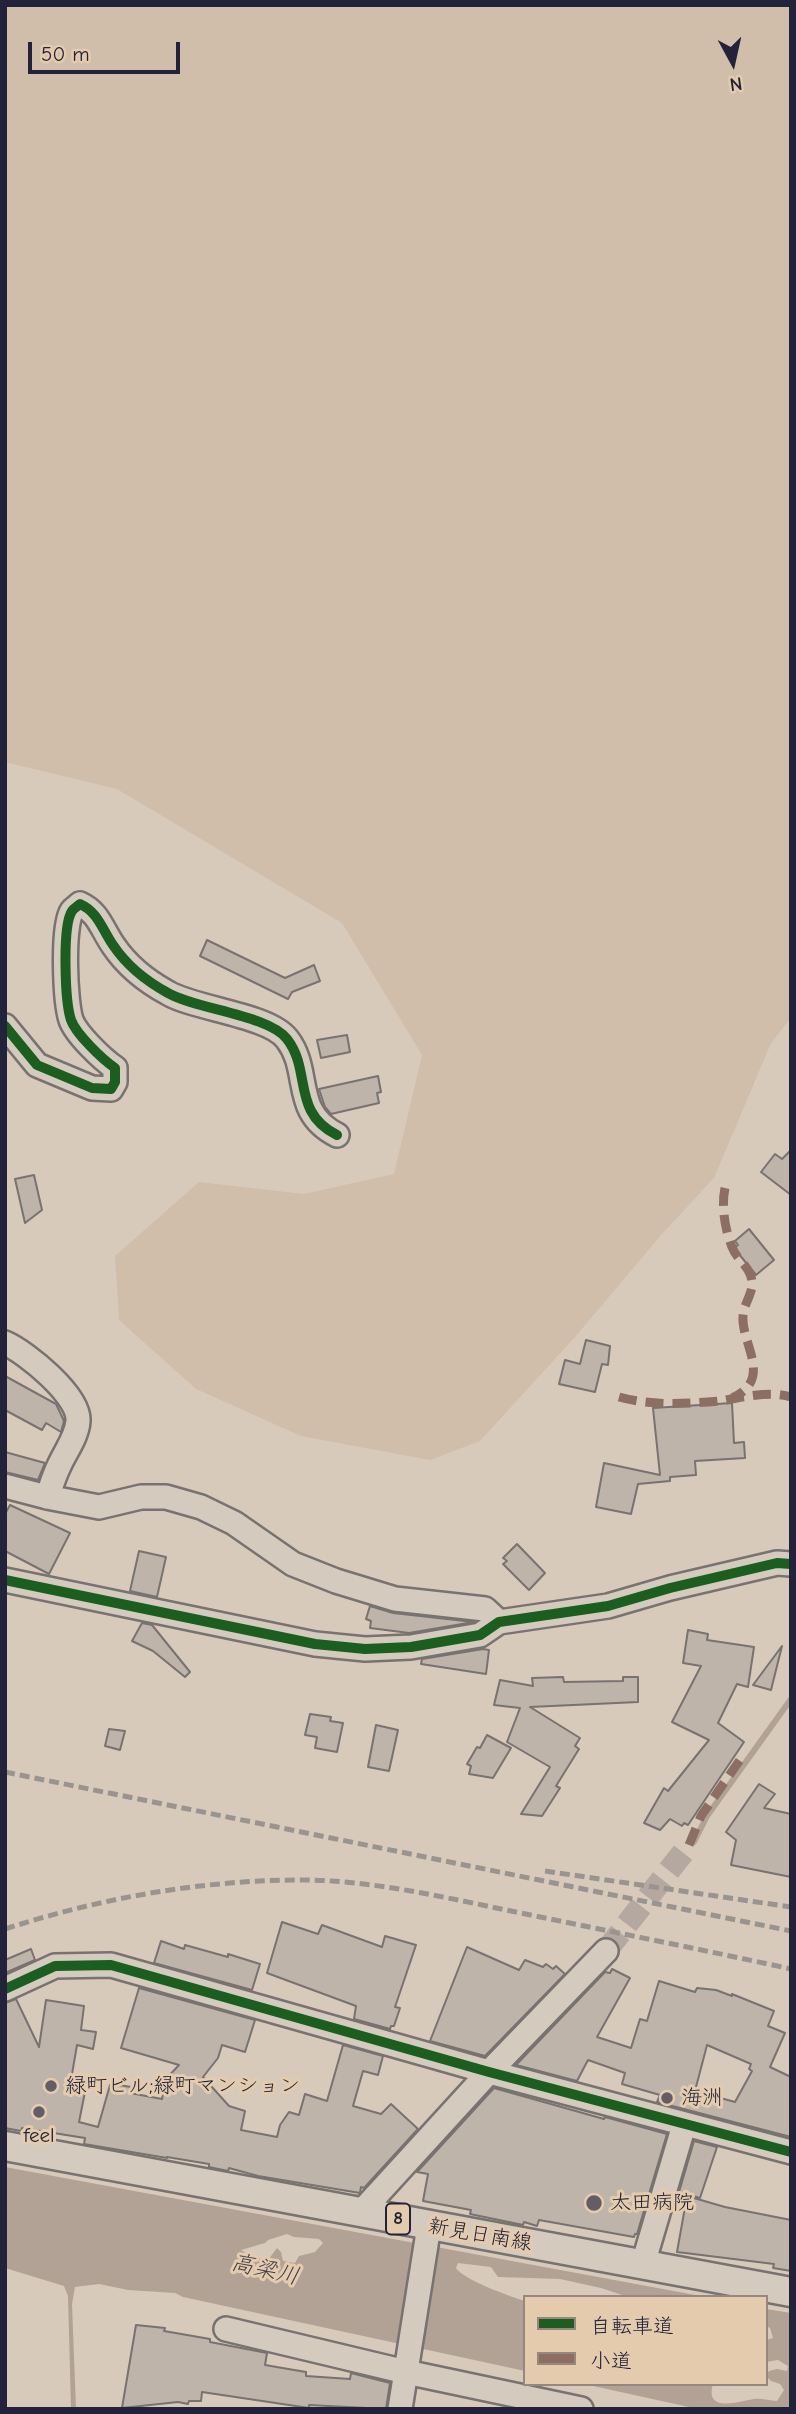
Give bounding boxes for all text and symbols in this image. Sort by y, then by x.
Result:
scale bar [32,28,184,72]
north arrow [698,28,768,98]
text: 50 m [41,42,90,66]
text: N [728,72,744,96]
place label: 緑町ビル;緑町マンション [65,2073,300,2099]
marker: 緑町ビル;緑町マンション [43,2078,59,2094]
place label: 海洲 [681,2085,723,2111]
marker: 海洲 [659,2090,675,2106]
marker: feel [31,2104,47,2120]
place label: feel [23,2123,55,2149]
place label: 太田病院 [610,2190,694,2216]
marker: 太田病院 [584,2193,604,2213]
road number: 8 [386,2204,410,2234]
street label: 新見日南線 [426,2213,534,2257]
water label: 高梁川 [228,2249,302,2291]
legend [523,2295,768,2386]
text: 自転車道 [590,2314,674,2338]
text: 小道 [590,2349,632,2373]

